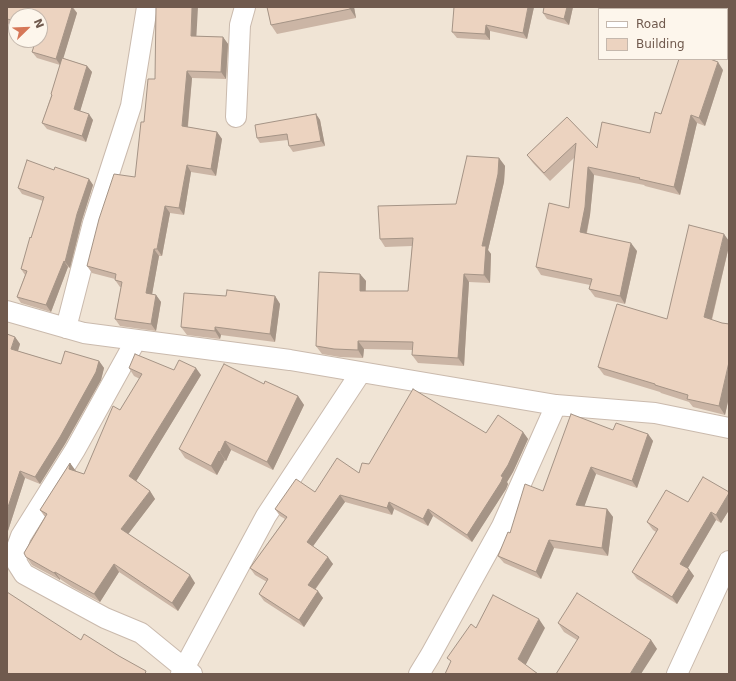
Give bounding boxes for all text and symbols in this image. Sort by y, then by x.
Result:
north arrow [8,8,48,48]
legend [598,8,728,60]
text: N [31,17,46,30]
text: Road [636,17,666,31]
text: Building [636,37,685,51]

